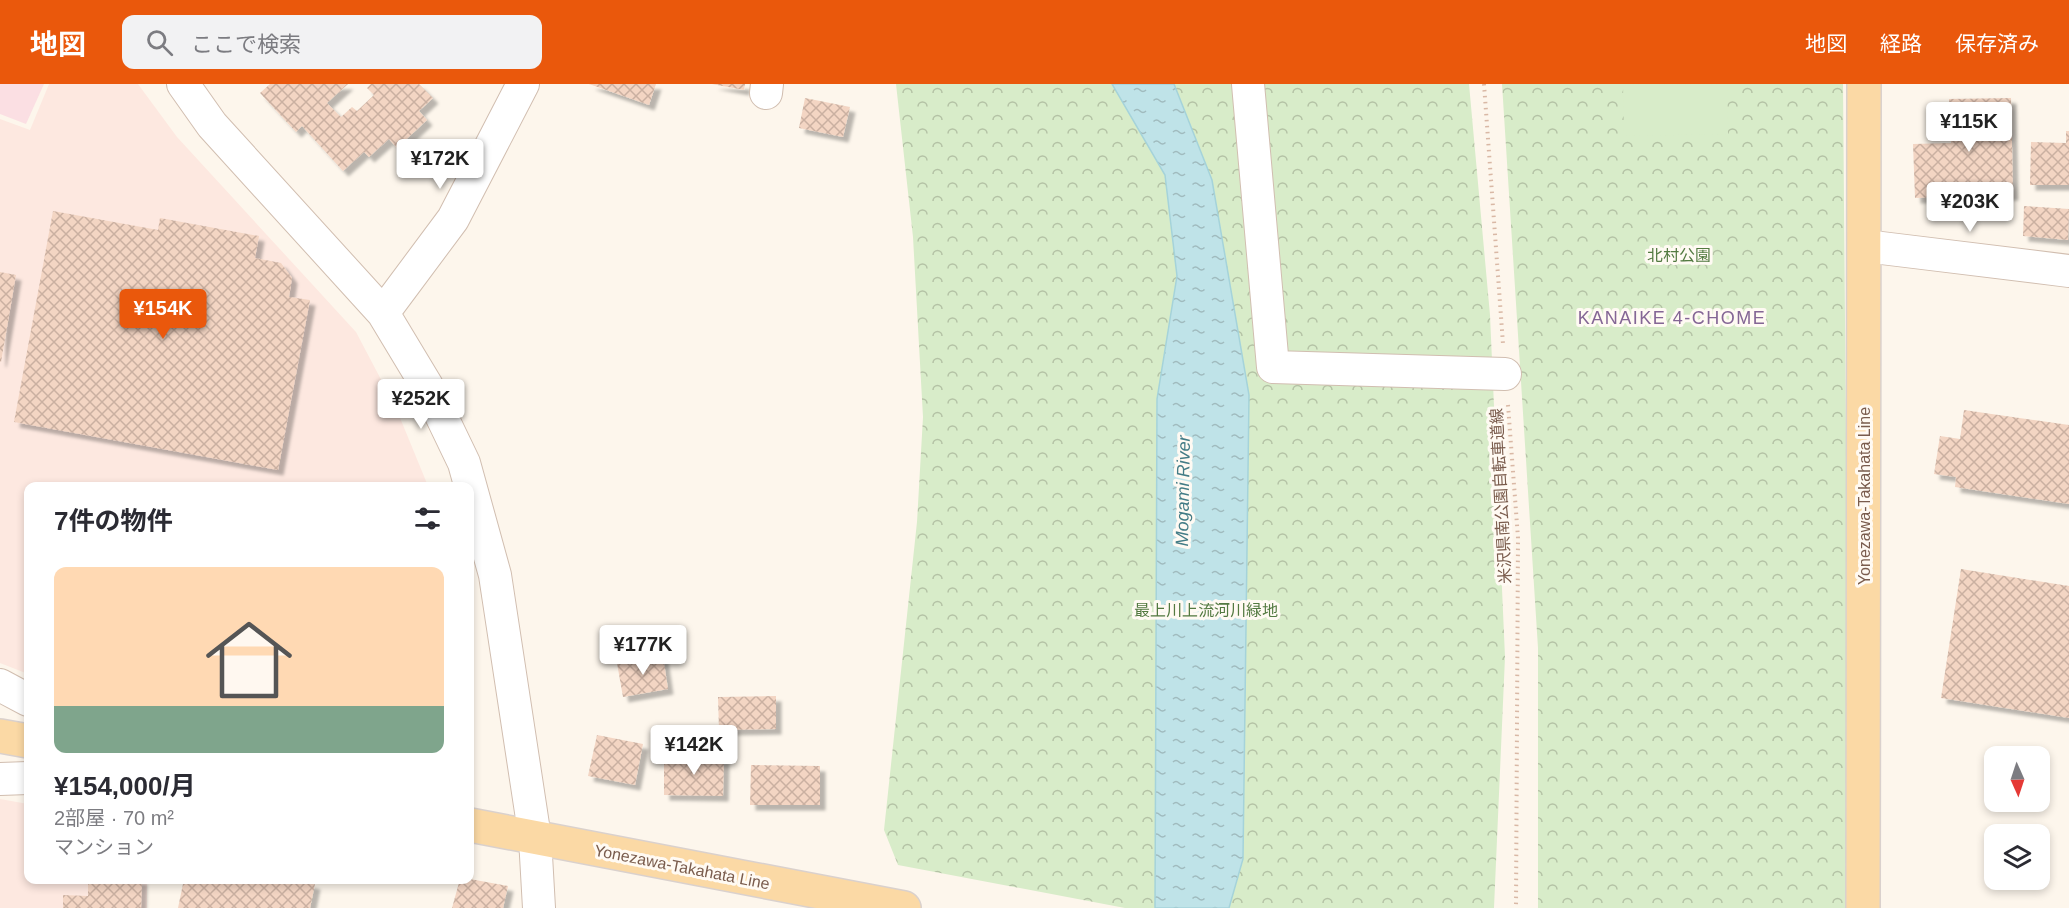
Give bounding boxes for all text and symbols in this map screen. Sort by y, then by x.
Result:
search box [122,15,542,69]
icon: search [143,26,176,59]
text: 地図 [30,29,86,60]
text: ここで検索 [191,32,301,57]
text: 地図 [1805,32,1847,55]
text: 経路 [1880,32,1922,55]
text: 保存済み [1955,32,2039,55]
pin: ¥115K [1927,102,2011,153]
text: ¥115K [1940,110,1998,132]
pin: ¥172K [398,139,482,190]
text: ¥172K [411,147,469,169]
pin: ¥203K [1928,182,2012,233]
text: ¥203K [1941,190,1999,212]
park label: 北村公園 [1647,247,1711,264]
pin: ¥154K [121,289,205,340]
text: ¥154K [134,297,192,319]
district label: KANAIKE 4-CHOME [1578,308,1766,328]
pin: ¥252K [379,379,463,430]
text: ¥252K [392,387,450,409]
street label: Yonezawa-Takahata Line [1856,407,1873,585]
street label: 米沢県南公園自転車道線 [1488,408,1514,584]
water label: Mogami River [1172,434,1194,547]
icon: filters [411,502,444,535]
text: 7件の物件 [54,506,172,536]
park label: 最上川上流河川緑地 [1134,602,1278,619]
icon: home [195,606,303,714]
pin: ¥177K [601,625,685,676]
text: ¥177K [614,633,672,655]
pin: ¥142K [652,725,736,776]
text: ¥142K [665,733,723,755]
north arrow [1984,746,2050,812]
map controls [1984,746,2050,890]
text: ¥154,000/月 [54,771,196,801]
text: 2部屋 · 70 m² [54,807,174,829]
button: layers [1984,824,2050,890]
text: マンション [54,836,154,858]
street label: Yonezawa-Takahata Line [593,842,771,892]

